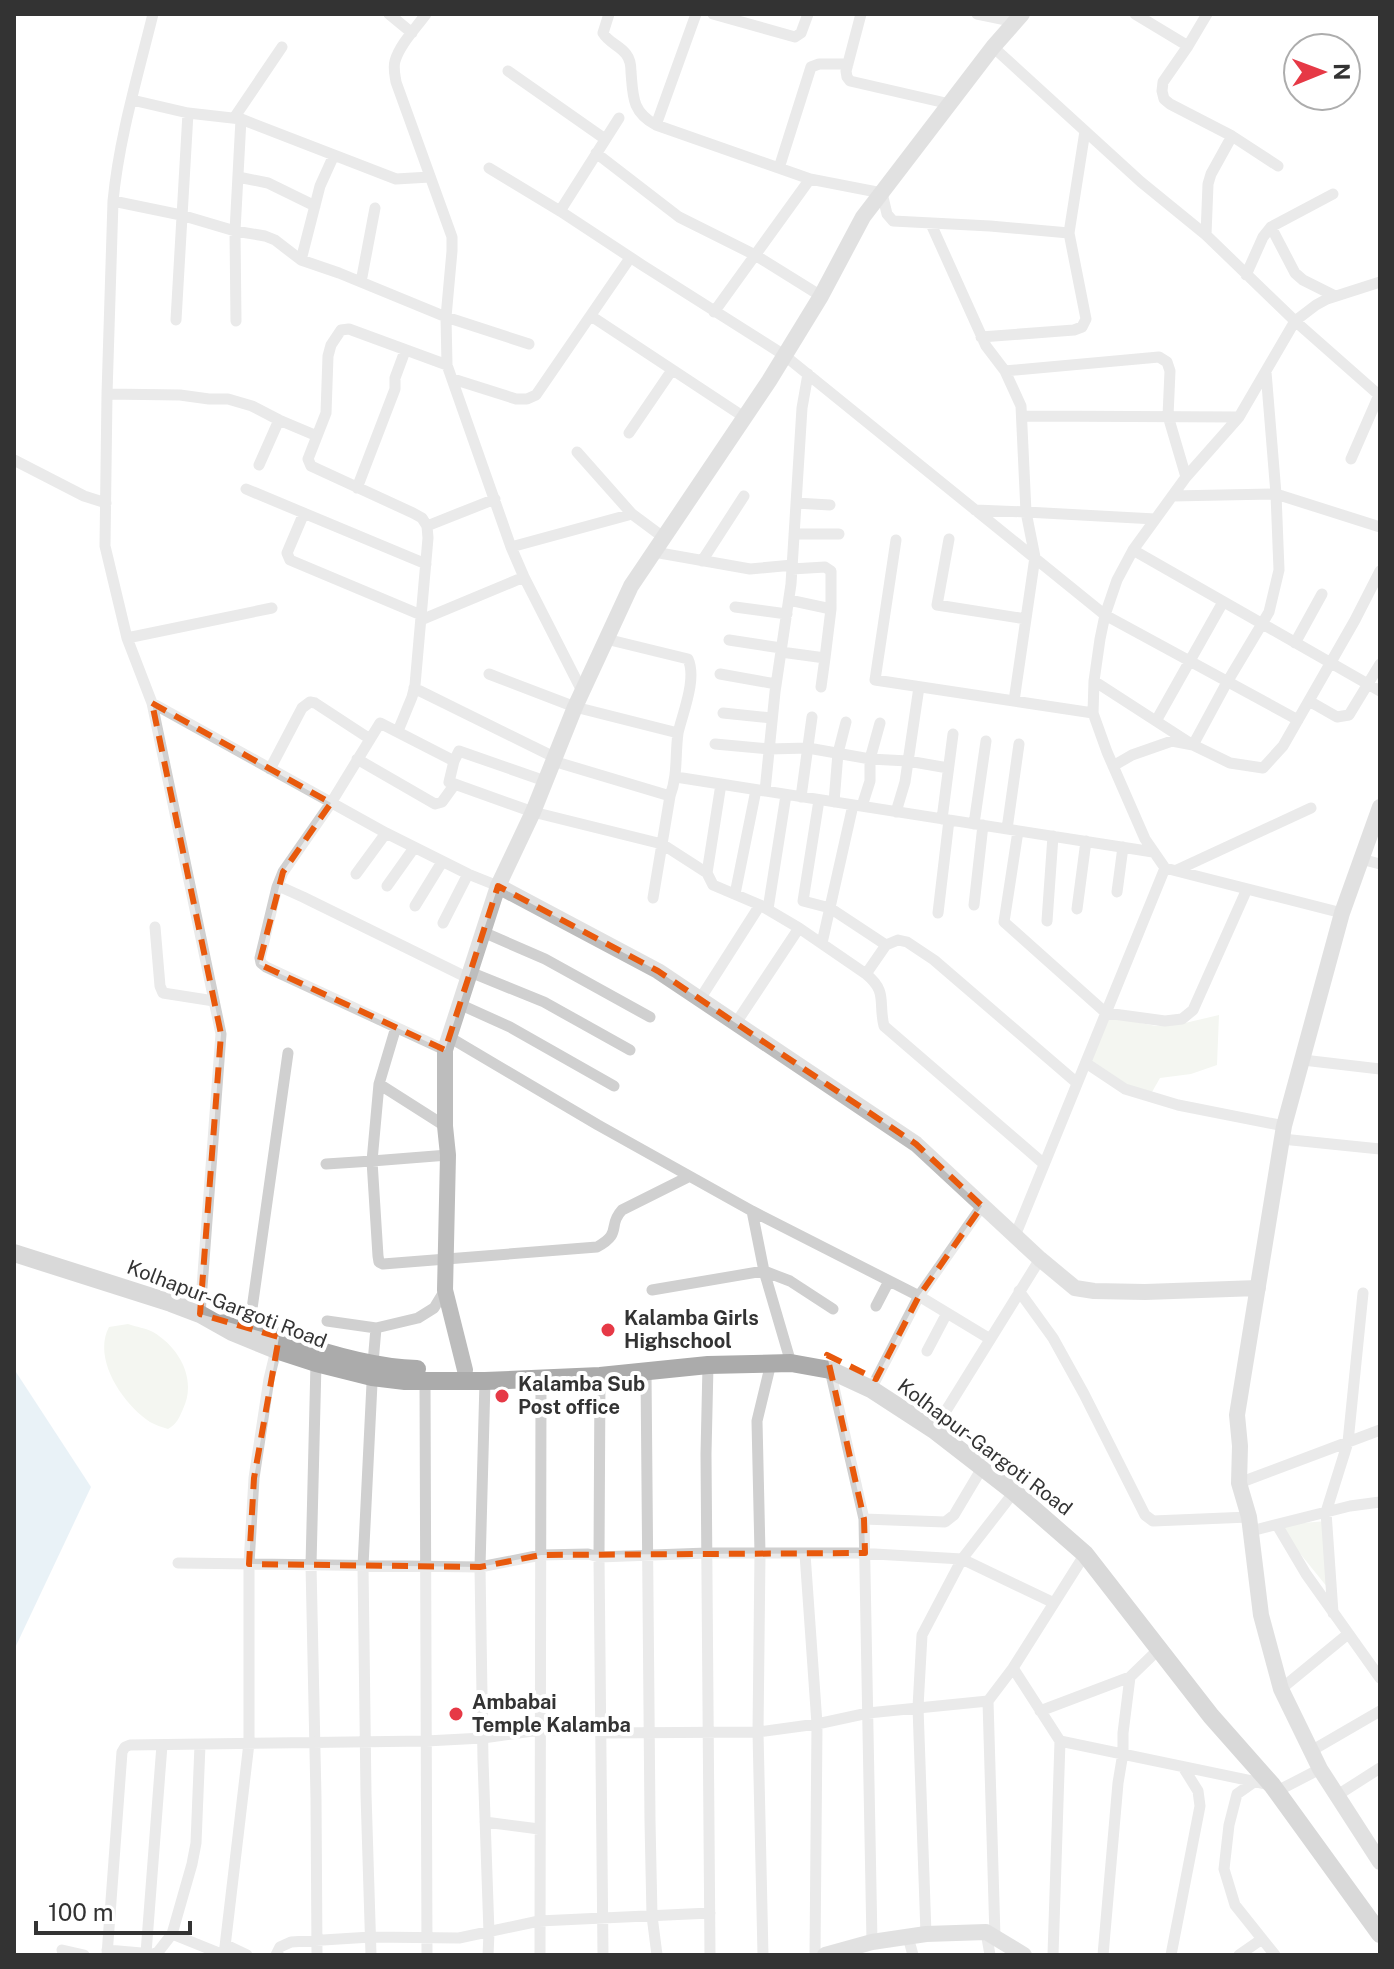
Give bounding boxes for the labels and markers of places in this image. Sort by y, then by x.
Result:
place label: Kalamba Girls Highschool [624,1306,759,1353]
marker: Kalamba Girls Highschool [599,1321,617,1339]
place label: Kalamba Sub Post office [518,1372,645,1419]
marker: Kalamba Sub Post office [493,1387,511,1405]
place label: Ambabai Temple Kalamba [472,1690,631,1737]
marker: Ambabai Temple Kalamba [447,1705,465,1723]

